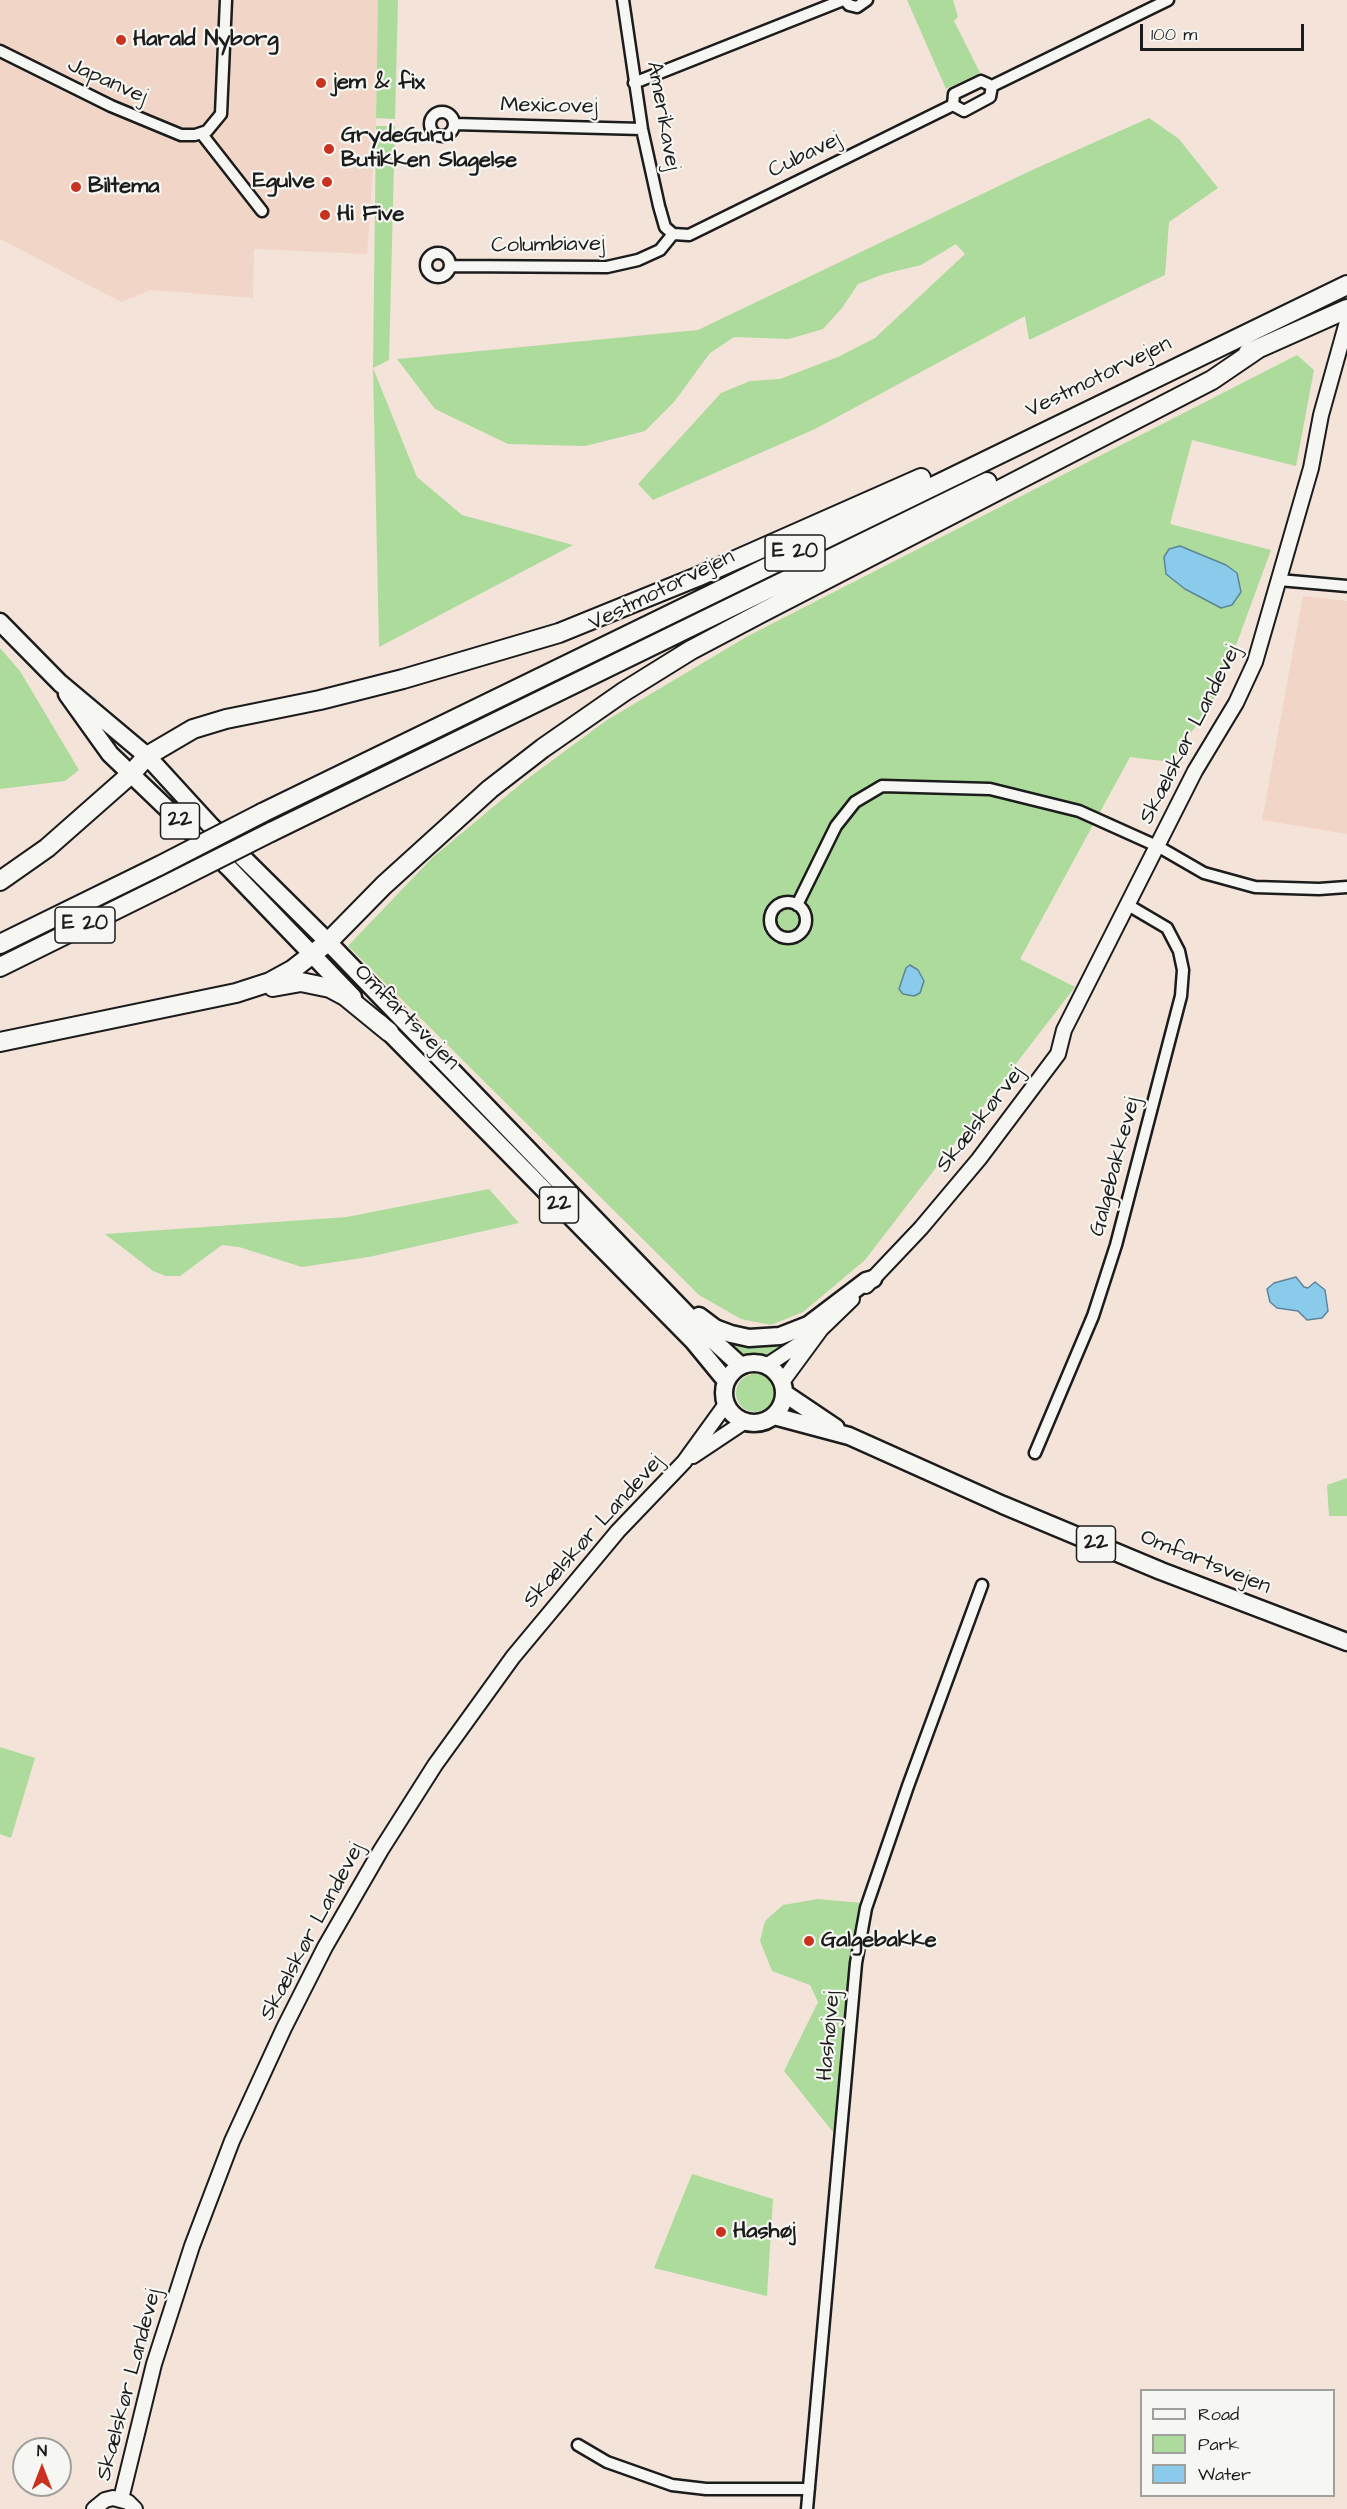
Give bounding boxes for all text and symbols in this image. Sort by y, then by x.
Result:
scale bar [1143,12,1306,50]
text: 100 m [1151,22,1197,47]
place label: Harald Nyborg [133,27,278,53]
marker: Harald Nyborg [114,33,128,47]
street label: Japanvej [63,53,151,111]
street label: Amerikavej [639,59,685,173]
place label: jem & fix [333,70,425,96]
marker: jem & fix [314,76,328,90]
street label: Mexicovej [500,93,598,121]
place label: GrydeGuru Butikken Slagelse [341,123,517,174]
street label: Cubavej [764,127,846,185]
marker: GrydeGuru Butikken Slagelse [322,142,336,156]
place label: Egulve [253,169,315,195]
place label: Biltema [88,174,160,200]
marker: Egulve [320,175,334,189]
marker: Biltema [69,180,83,194]
place label: Hi Five [337,202,404,228]
marker: Hi Five [318,208,332,222]
street label: Columbiavej [491,232,605,260]
street label: Vestmotorvejen [1022,331,1176,425]
road number: E 20 [765,535,825,571]
street label: Vestmotorvejen [585,544,739,638]
street label: Skælskør Landevej [1134,641,1248,829]
road number: 22 [160,803,200,839]
road number: E 20 [55,907,115,943]
street label: Omfartsvejen [348,960,464,1076]
street label: Skælskørvej [931,1062,1031,1178]
street label: Galgebakkevej [1085,1095,1147,1239]
road number: 22 [540,1187,578,1223]
street label: Skælskør Landevej [518,1450,670,1614]
street label: Omfartsvejen [1136,1525,1274,1601]
road number: 22 [1076,1526,1116,1562]
street label: Skælskør Landevej [255,1839,371,2025]
place label: Galgebakke [821,1928,937,1954]
marker: Galgebakke [802,1934,816,1948]
street label: Hashøjvej [813,1990,847,2082]
place label: Hashøj [733,2219,796,2245]
marker: Hashøj [714,2225,728,2239]
street label: Skælskør Landevej [92,2286,168,2484]
legend [1140,2389,1335,2497]
text: Road [1198,2402,1239,2427]
text: Park [1198,2432,1240,2457]
north arrow [12,2437,72,2497]
text: N [37,2440,47,2462]
text: Water [1198,2462,1251,2487]

